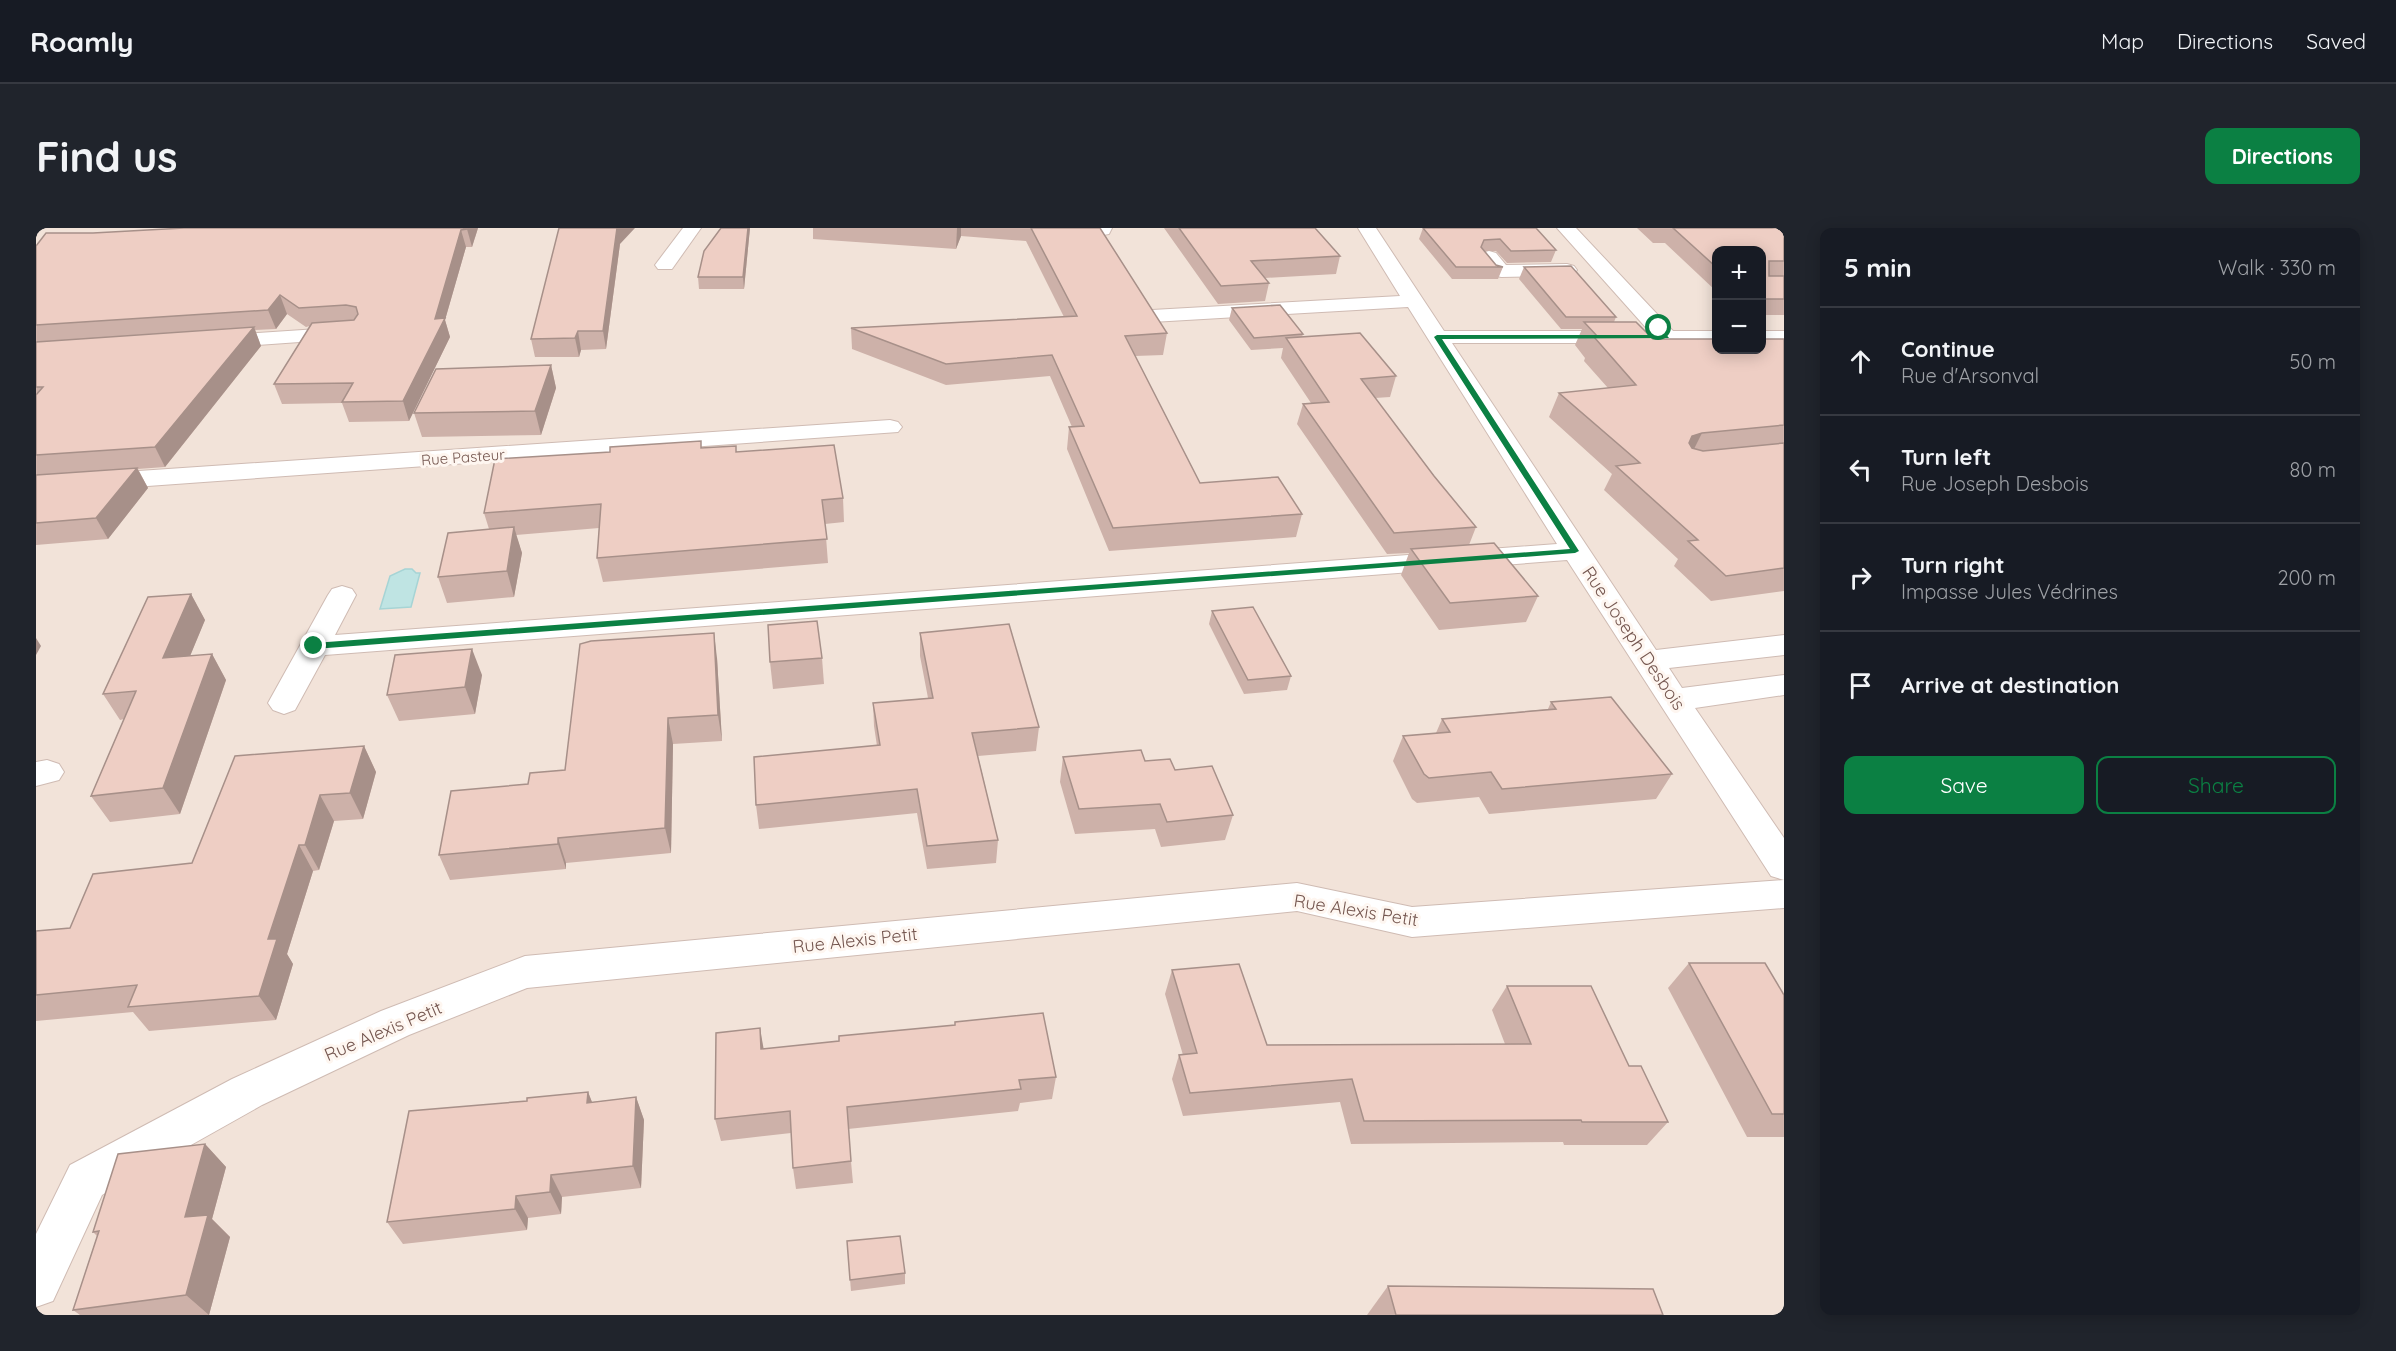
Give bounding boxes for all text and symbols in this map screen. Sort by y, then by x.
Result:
text: Roamly [30,24,134,59]
text: Map [2101,28,2144,54]
text: Directions [2177,28,2273,54]
text: Saved [2306,28,2366,54]
button: Directions [2205,128,2360,184]
text: Find us [36,130,178,183]
map controls [1712,246,1766,354]
button: + [1712,246,1766,300]
text: 5 min [1844,251,1912,284]
text: Walk · 330 m [2218,255,2336,280]
button: − [1712,300,1766,354]
route start [1645,314,1671,340]
text: Continue [1901,335,1995,363]
icon: ahead [1844,345,1877,378]
text: 50 m [2290,349,2336,374]
text: Rue d'Arsonval [1901,363,2039,388]
text: Turn left [1901,443,1991,471]
street label: Rue Pasteur [421,445,506,469]
icon: left [1844,453,1877,486]
text: 80 m [2290,457,2336,482]
text: Rue Joseph Desbois [1901,471,2089,496]
text: Turn right [1901,551,2005,579]
icon: right [1844,561,1877,594]
street label: Rue Joseph Desbois [1577,562,1691,714]
text: 200 m [2277,565,2336,590]
text: Impasse Jules Védrines [1901,579,2118,604]
route end [300,632,326,658]
icon: arrive [1844,669,1877,702]
text: Arrive at destination [1901,671,2119,699]
button: Save [1844,756,2084,814]
button: Share [2096,756,2336,814]
street label: Rue Alexis Petit [1292,889,1420,931]
street label: Rue Alexis Petit [791,922,919,958]
street label: Rue Alexis Petit [321,996,445,1066]

